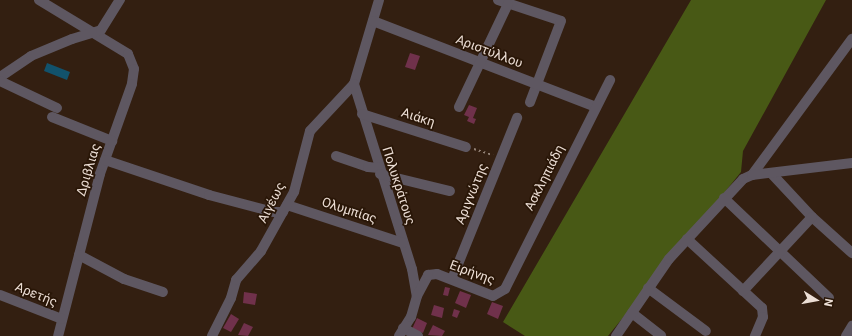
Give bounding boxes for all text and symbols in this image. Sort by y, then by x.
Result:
street label: Αριστύλλου [453,32,525,72]
street label: Αιάκη [399,105,437,131]
street label: Δριβλιας [74,142,104,198]
street label: Ασκληπιάδη [522,143,568,213]
street label: Πολυκράτους [378,145,418,227]
street label: Αριγνώτης [453,161,491,227]
street label: Αιγέως [255,180,289,226]
street label: Ολυμπίας [320,195,378,227]
street label: Ειρήνης [447,258,497,288]
street label: Αρετής [13,280,59,310]
north arrow [796,280,836,320]
text: N [821,297,835,307]

